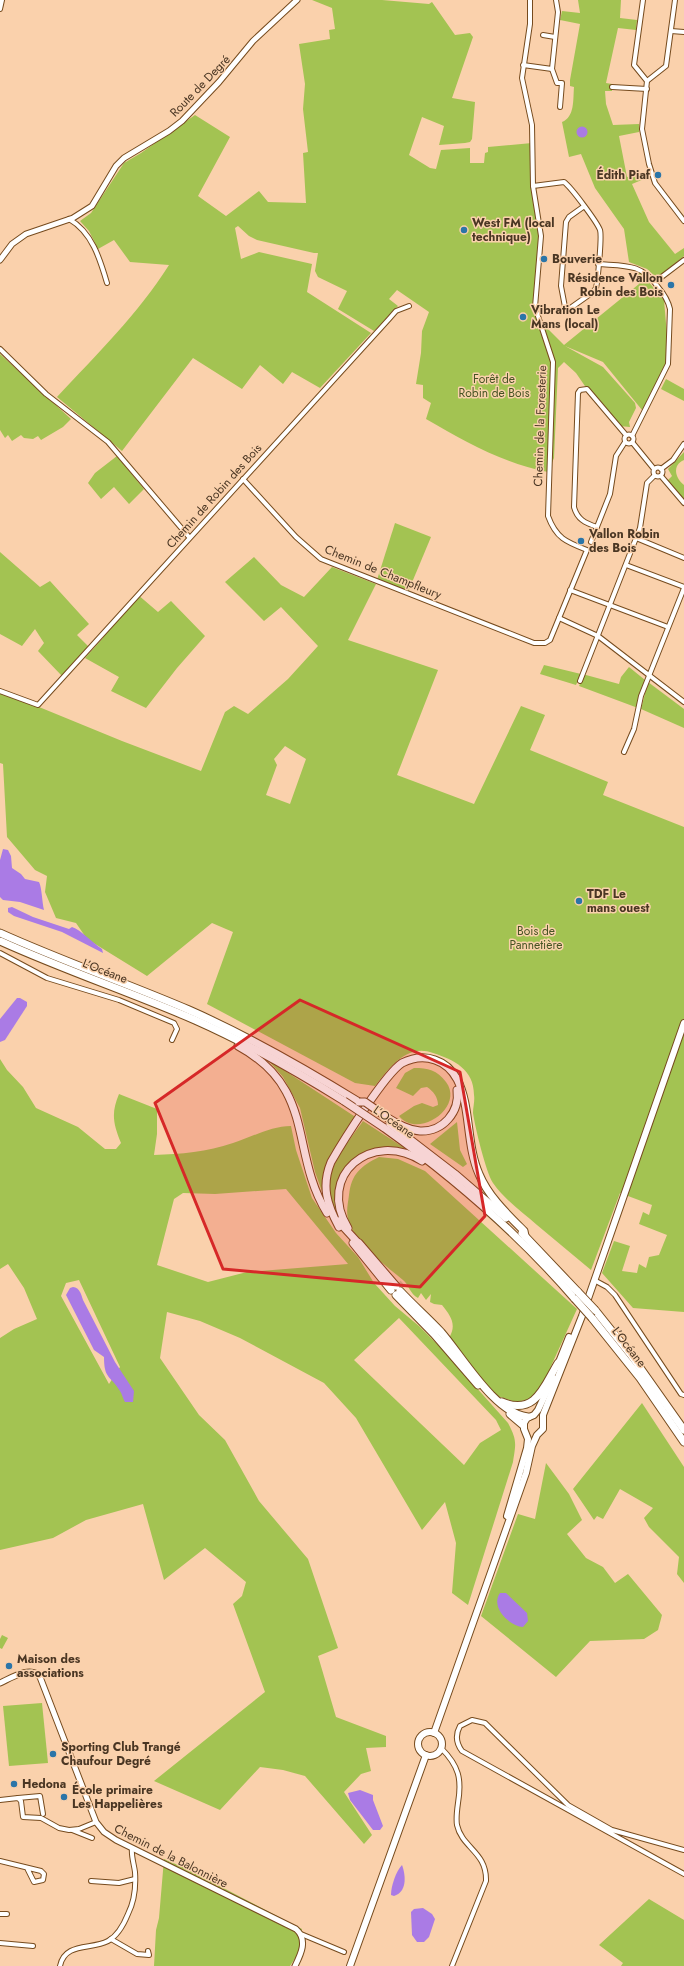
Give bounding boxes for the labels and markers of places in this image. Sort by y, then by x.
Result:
place label: Édith Piaf [596,166,651,184]
marker: Édith Piaf [653,170,663,180]
place label: West FM (local technique) [472,214,555,246]
marker: West FM (local technique) [459,225,469,235]
place label: Bouverie [552,250,602,268]
marker: Bouverie [539,254,549,264]
place label: Résidence Vallon Robin des Bois [567,269,664,301]
marker: Résidence Vallon Robin des Bois [666,280,676,290]
place label: Vibration Le Mans (local) [530,301,600,333]
marker: Vibration Le Mans (local) [518,312,528,322]
place label: Vallon Robin des Bois [588,525,660,557]
marker: Vallon Robin des Bois [576,536,586,546]
place label: TDF Le mans ouest [587,885,650,917]
marker: TDF Le mans ouest [574,896,584,906]
place label: Maison des associations [17,1650,84,1682]
marker: Maison des associations [4,1661,14,1671]
place label: Sporting Club Trangé Chaufour Degré [61,1738,181,1770]
marker: Sporting Club Trangé Chaufour Degré [48,1749,58,1759]
place label: Hedona [22,1775,66,1793]
marker: Hedona [9,1779,19,1789]
place label: École primaire Les Happelières [72,1781,163,1813]
marker: École primaire Les Happelières [59,1792,69,1802]

